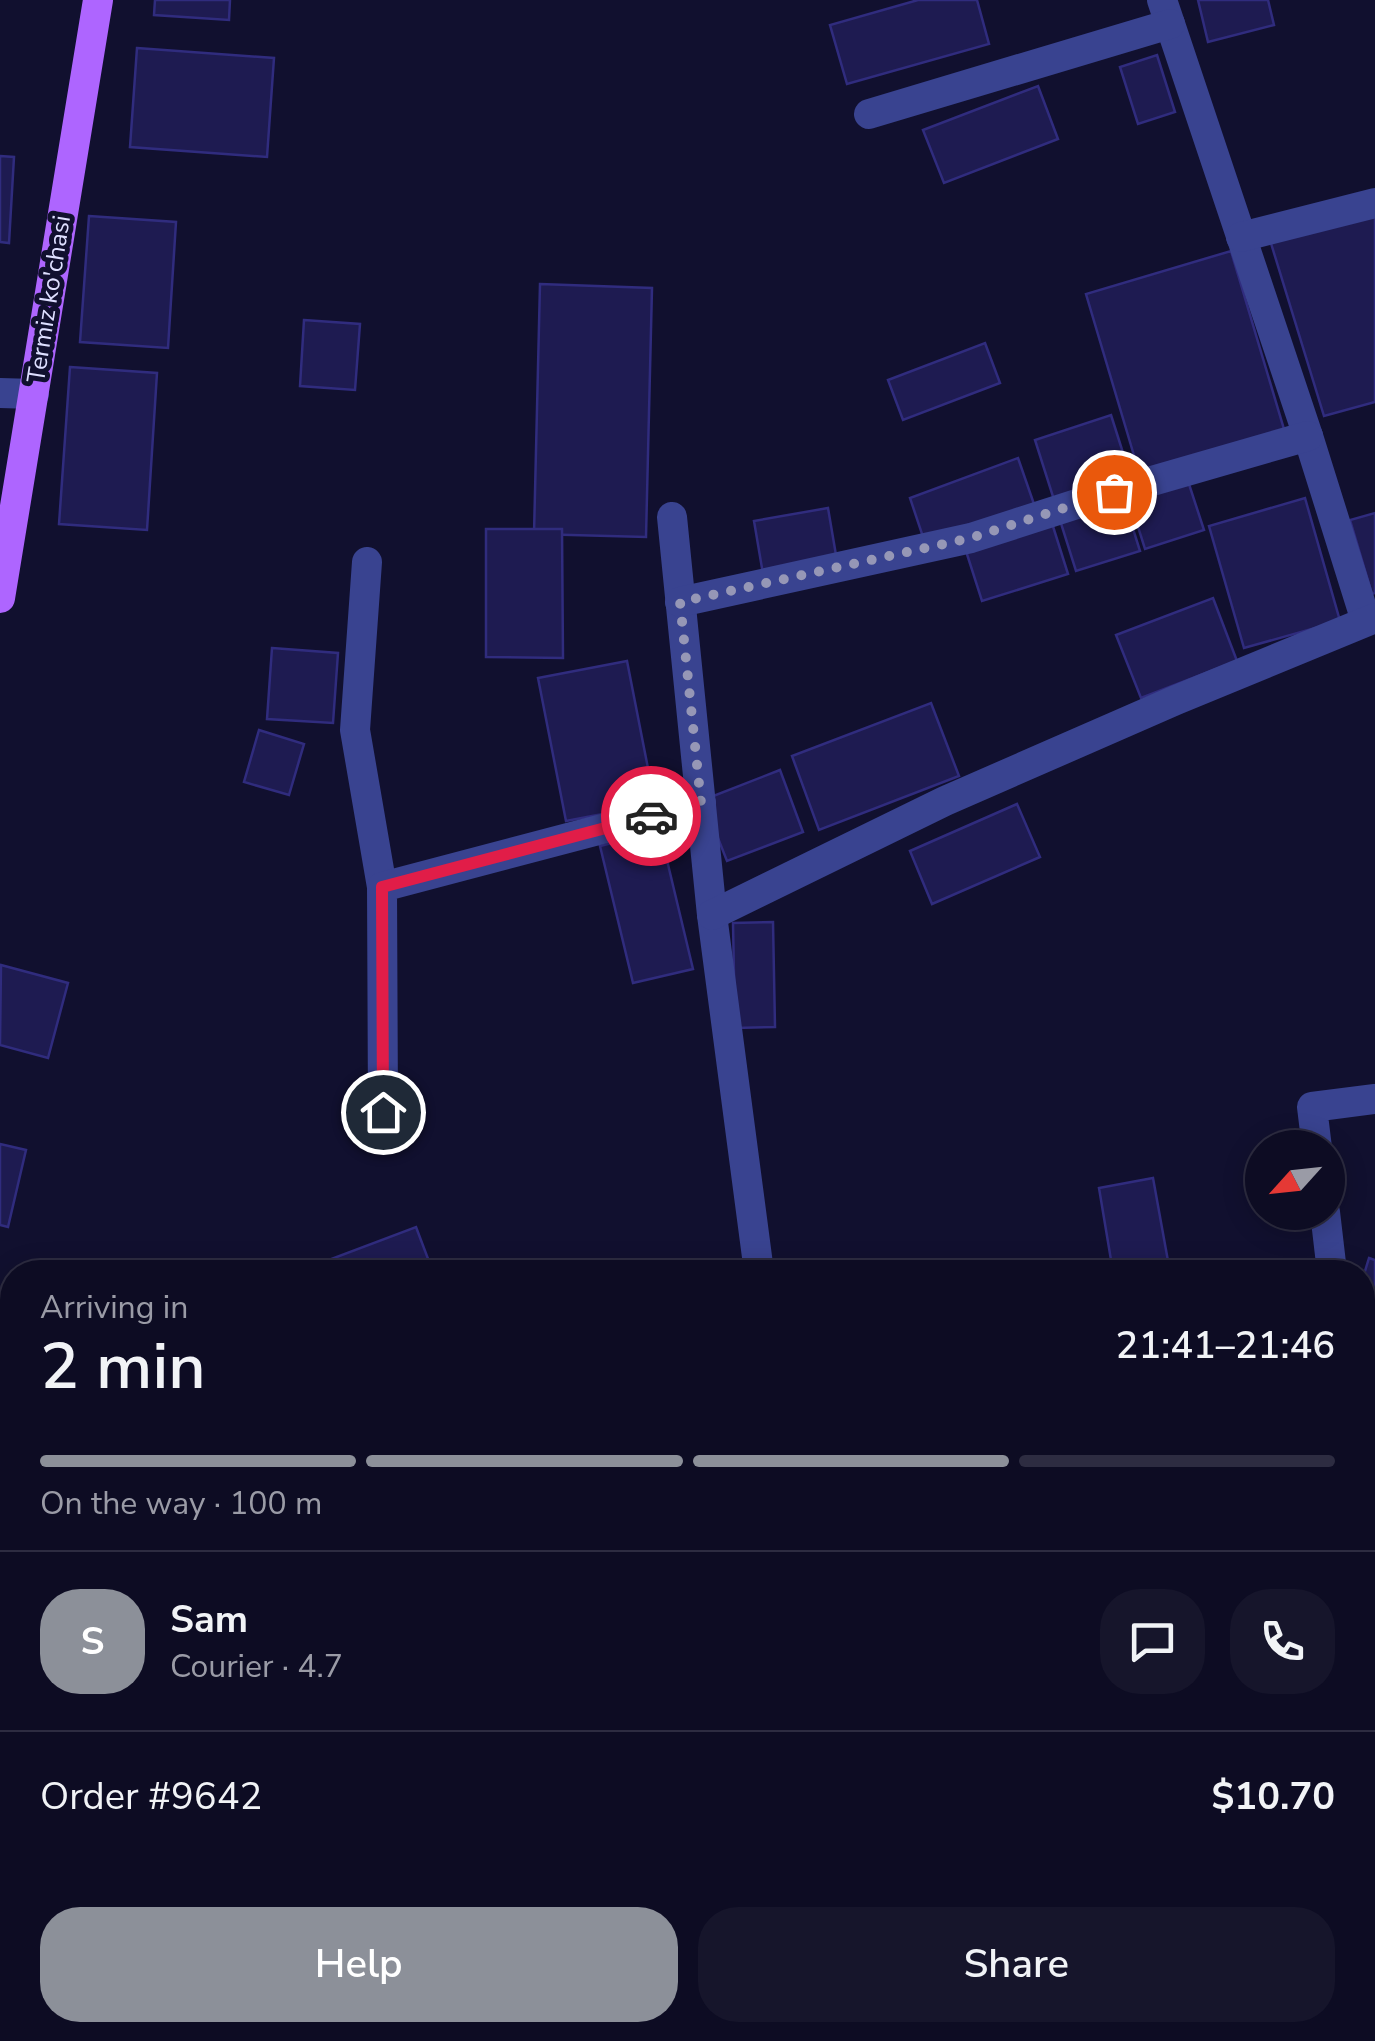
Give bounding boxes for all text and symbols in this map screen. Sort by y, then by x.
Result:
street label: Termiz ko'chasi [19,213,79,385]
pin [1072,450,1157,535]
icon: bag [1087,465,1142,520]
courier [601,766,701,866]
icon: car [624,789,679,844]
pin [341,1070,426,1155]
icon: home [356,1085,411,1140]
north arrow [1245,1130,1345,1230]
map controls [1245,1130,1345,1230]
text: Arriving in [40,1286,188,1329]
text: 21:41–21:46 [1116,1320,1335,1371]
text: 2 min [40,1322,206,1411]
text: On the way · 100 m [40,1482,322,1525]
button: chat [1100,1589,1205,1694]
button: phone [1230,1589,1335,1694]
text: Sam [170,1594,248,1645]
text: S [81,1616,104,1667]
text: Courier · 4.7 [170,1645,343,1688]
text: Order #9642 [40,1771,262,1822]
text: $10.70 [1212,1771,1335,1822]
button: Help [40,1907,678,2022]
button: Share [698,1907,1335,2022]

